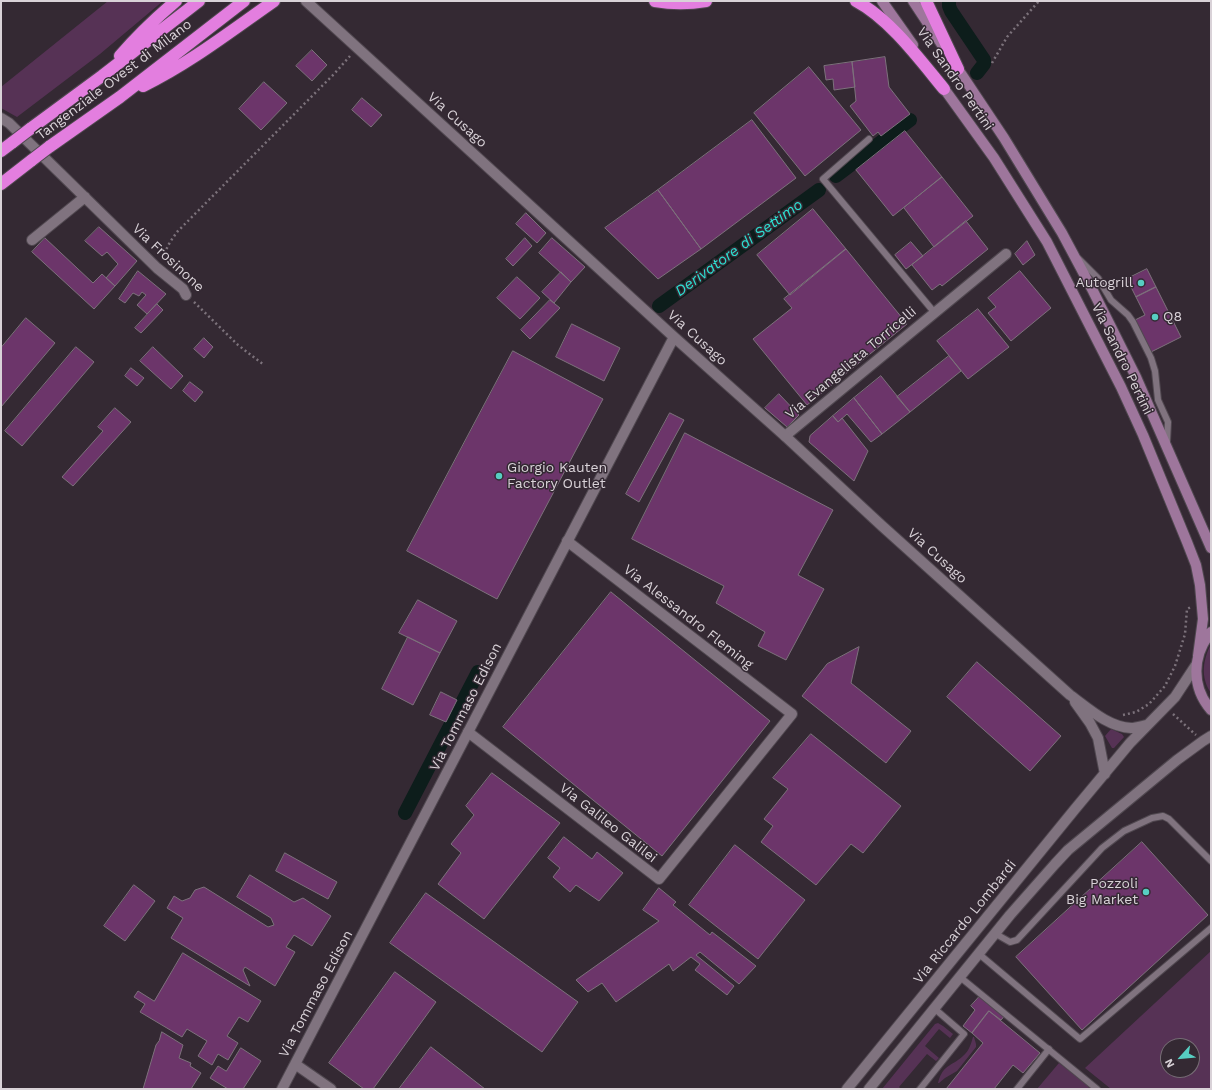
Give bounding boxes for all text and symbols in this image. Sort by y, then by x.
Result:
street label: Tangenziale Ovest di Milano [33,16,195,144]
street label: Via Sandro Pertini [913,24,997,134]
street label: Via Cusago [424,89,490,151]
water label: Derivatore di Settimo [672,196,806,300]
street label: Via Frosinone [129,220,207,296]
place label: Autogrill [1076,275,1133,291]
marker: Autogrill [1136,278,1146,288]
street label: Via Sandro Pertini [1088,300,1156,418]
street label: Via Evangelista Torricelli [782,303,920,423]
street label: Via Cusago [664,307,730,369]
place label: Q8 [1163,309,1182,325]
marker: Q8 [1150,312,1160,322]
place label: Giorgio Kauten Factory Outlet [507,460,607,492]
marker: Giorgio Kauten Factory Outlet [494,471,504,481]
street label: Via Cusago [904,525,970,587]
street label: Via Alessandro Fleming [620,561,756,673]
street label: Via Tommaso Edison [426,640,506,774]
street label: Via Galileo Galilei [556,780,660,866]
street label: Via Riccardo Lombardi [910,857,1020,987]
place label: Pozzoli Big Market [1066,876,1138,908]
marker: Pozzoli Big Market [1141,887,1151,897]
street label: Via Tommaso Edison [275,928,357,1060]
north arrow [1160,1038,1200,1078]
text: N [1162,1057,1177,1070]

